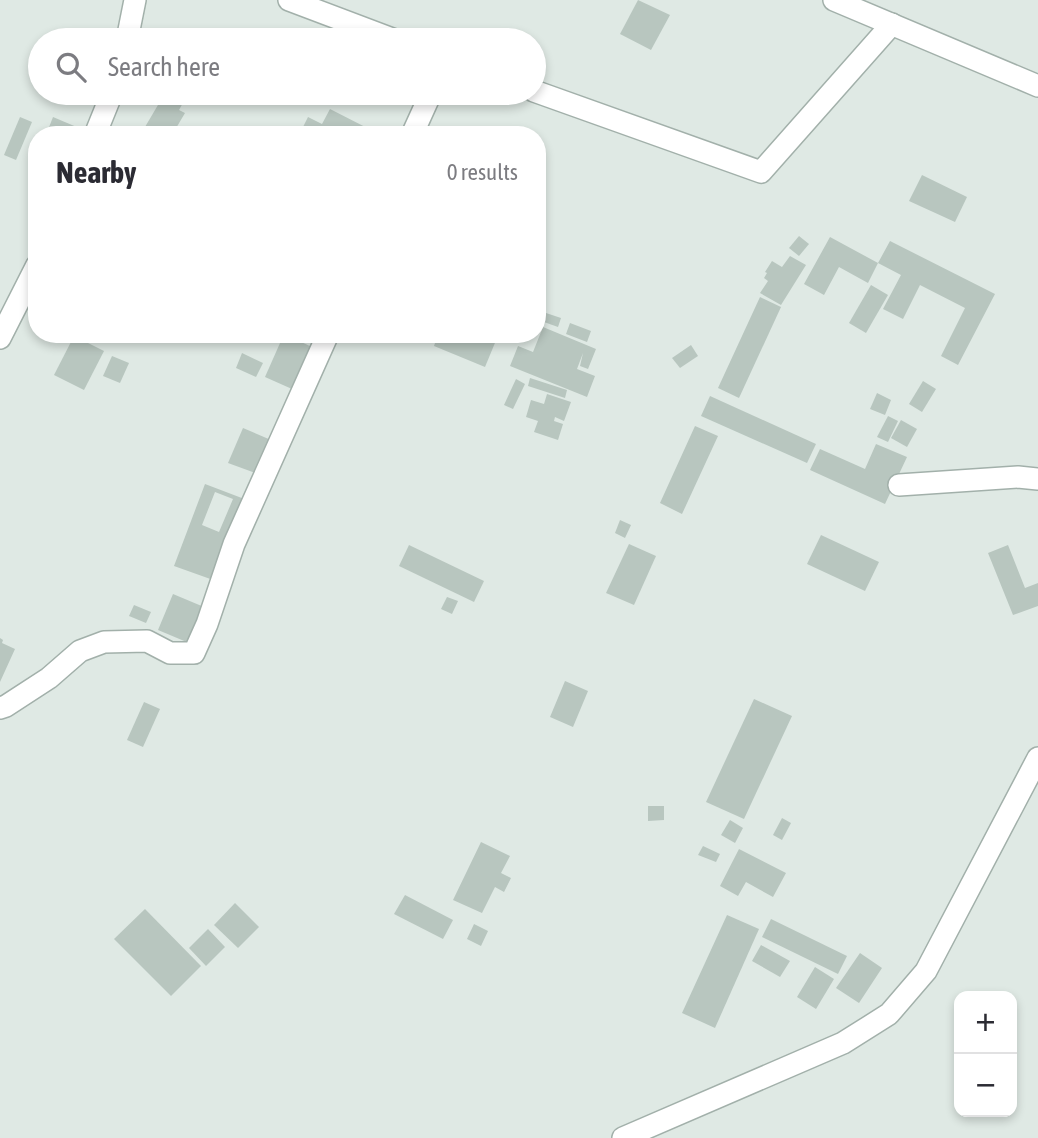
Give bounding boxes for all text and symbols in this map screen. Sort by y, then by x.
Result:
search box [28,28,546,105]
icon: search [52,48,90,86]
text: Search here [108,52,220,82]
text: Nearby [56,155,136,189]
text: 0 results [447,159,518,185]
map controls [954,991,1017,1117]
button: + [954,991,1017,1054]
button: − [954,1054,1017,1117]

